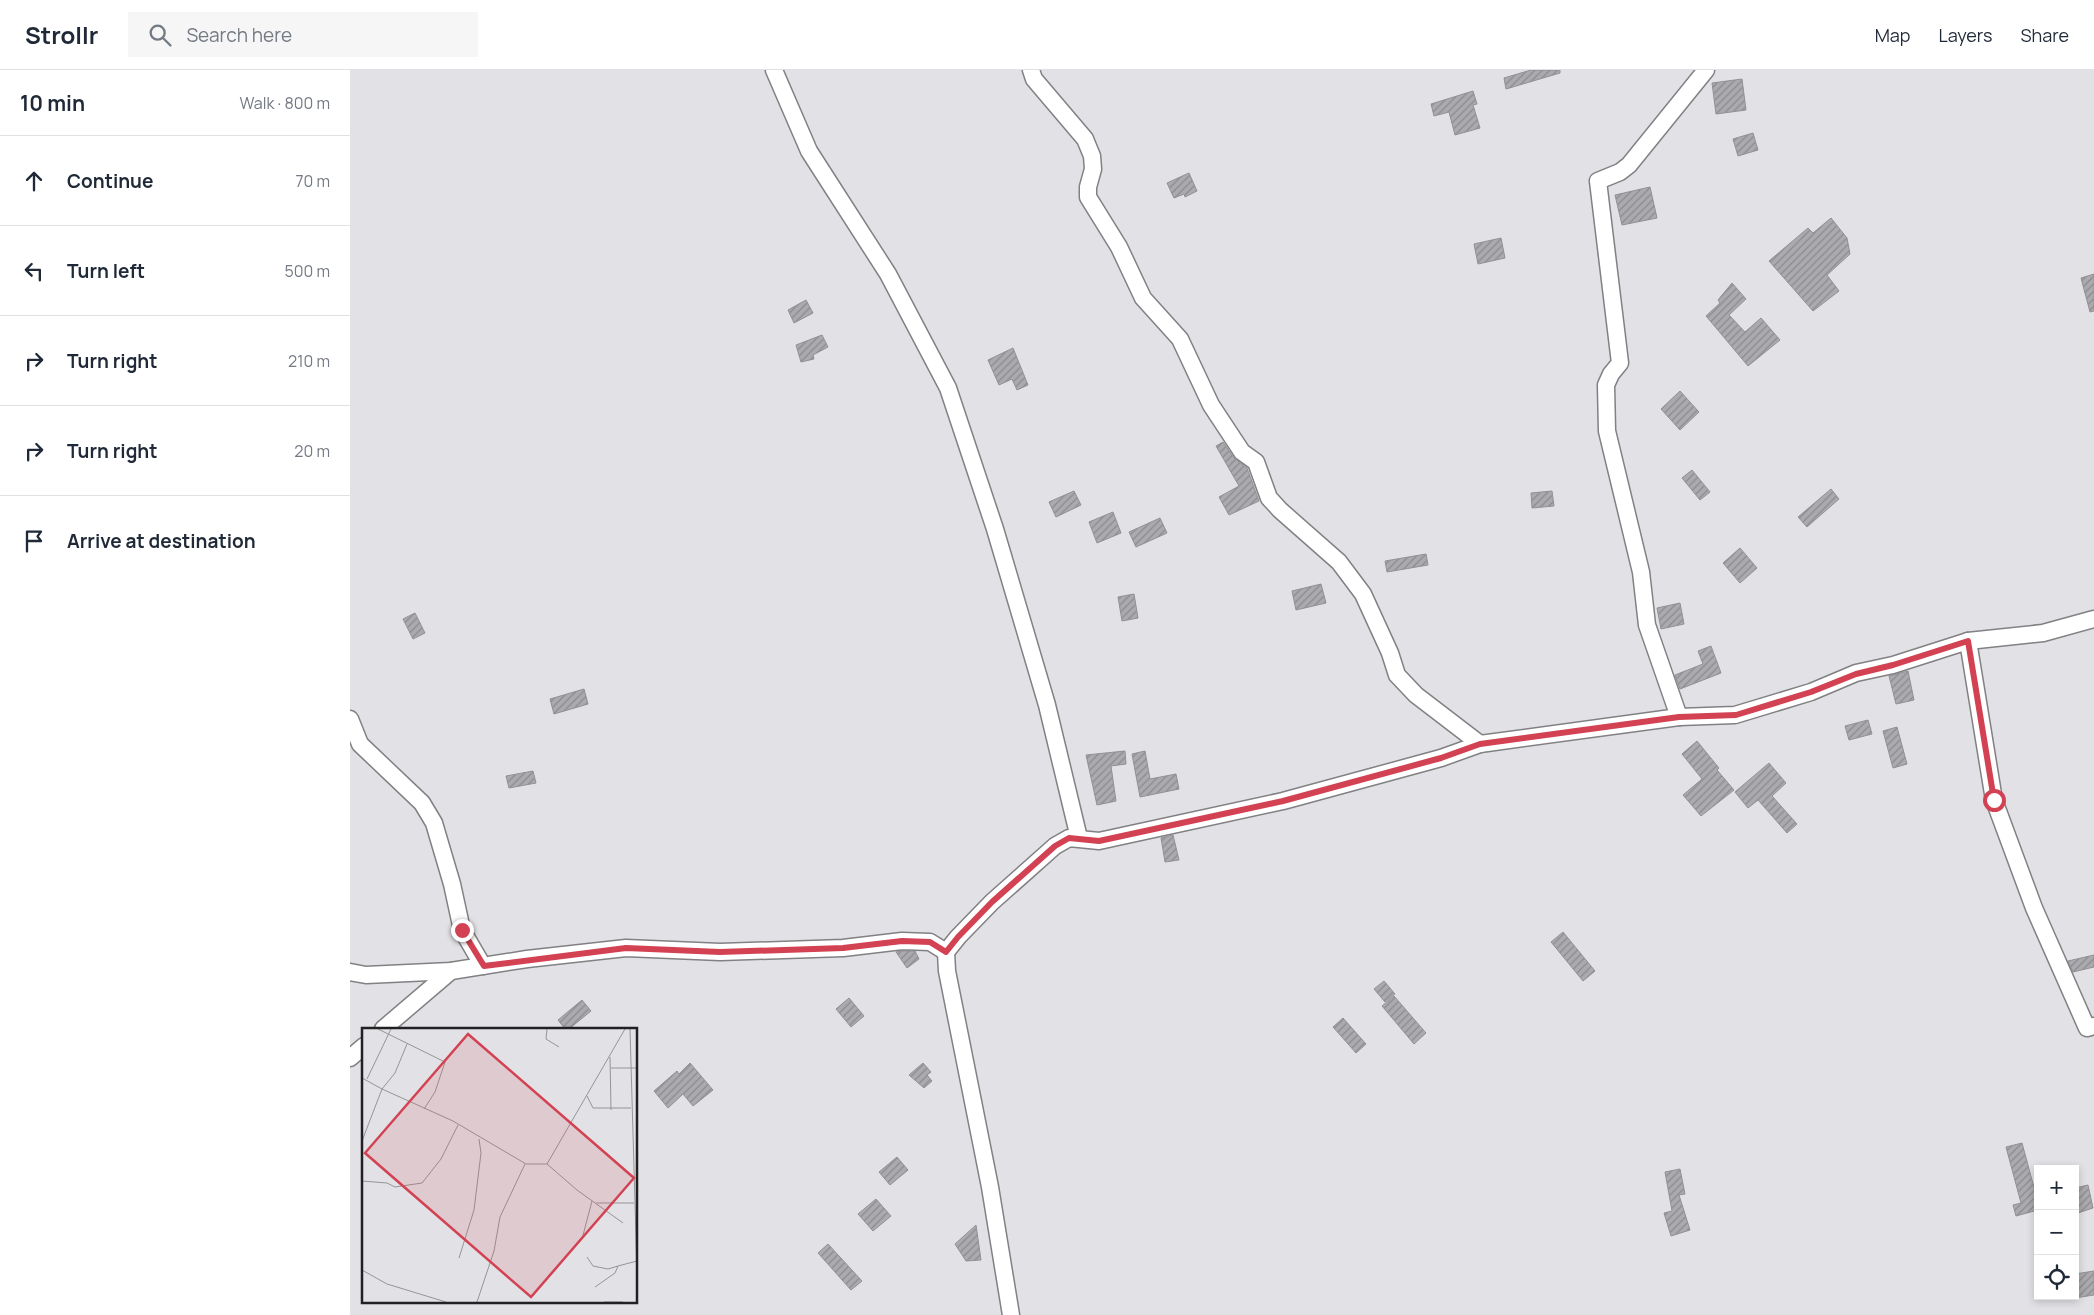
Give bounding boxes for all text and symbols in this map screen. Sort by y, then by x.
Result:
search box [128,12,478,57]
text: Strollr [25,18,98,51]
icon: search [146,21,174,49]
text: Search here [186,22,292,48]
text: Map [1875,23,1910,47]
text: Layers [1938,23,1992,47]
text: Share [2020,23,2069,47]
text: 10 min [20,89,85,117]
text: Walk · 800 m [240,92,330,114]
icon: ahead [20,167,48,195]
text: Continue [67,168,153,194]
text: 70 m [295,170,330,192]
icon: left [20,257,48,285]
text: Turn left [67,258,145,284]
text: 500 m [284,260,330,282]
icon: right [20,347,48,375]
text: Turn right [67,348,157,374]
text: 210 m [288,350,330,372]
icon: right [20,437,48,465]
text: Turn right [67,438,157,464]
text: 20 m [294,440,330,462]
icon: arrive [20,527,48,555]
text: Arrive at destination [67,528,256,554]
route start [1983,789,2006,812]
route end [451,919,474,942]
inset map [362,1028,638,1302]
map controls [2034,1165,2079,1300]
button: + [2034,1165,2079,1210]
button: − [2034,1210,2079,1255]
button: locate [2034,1255,2079,1300]

